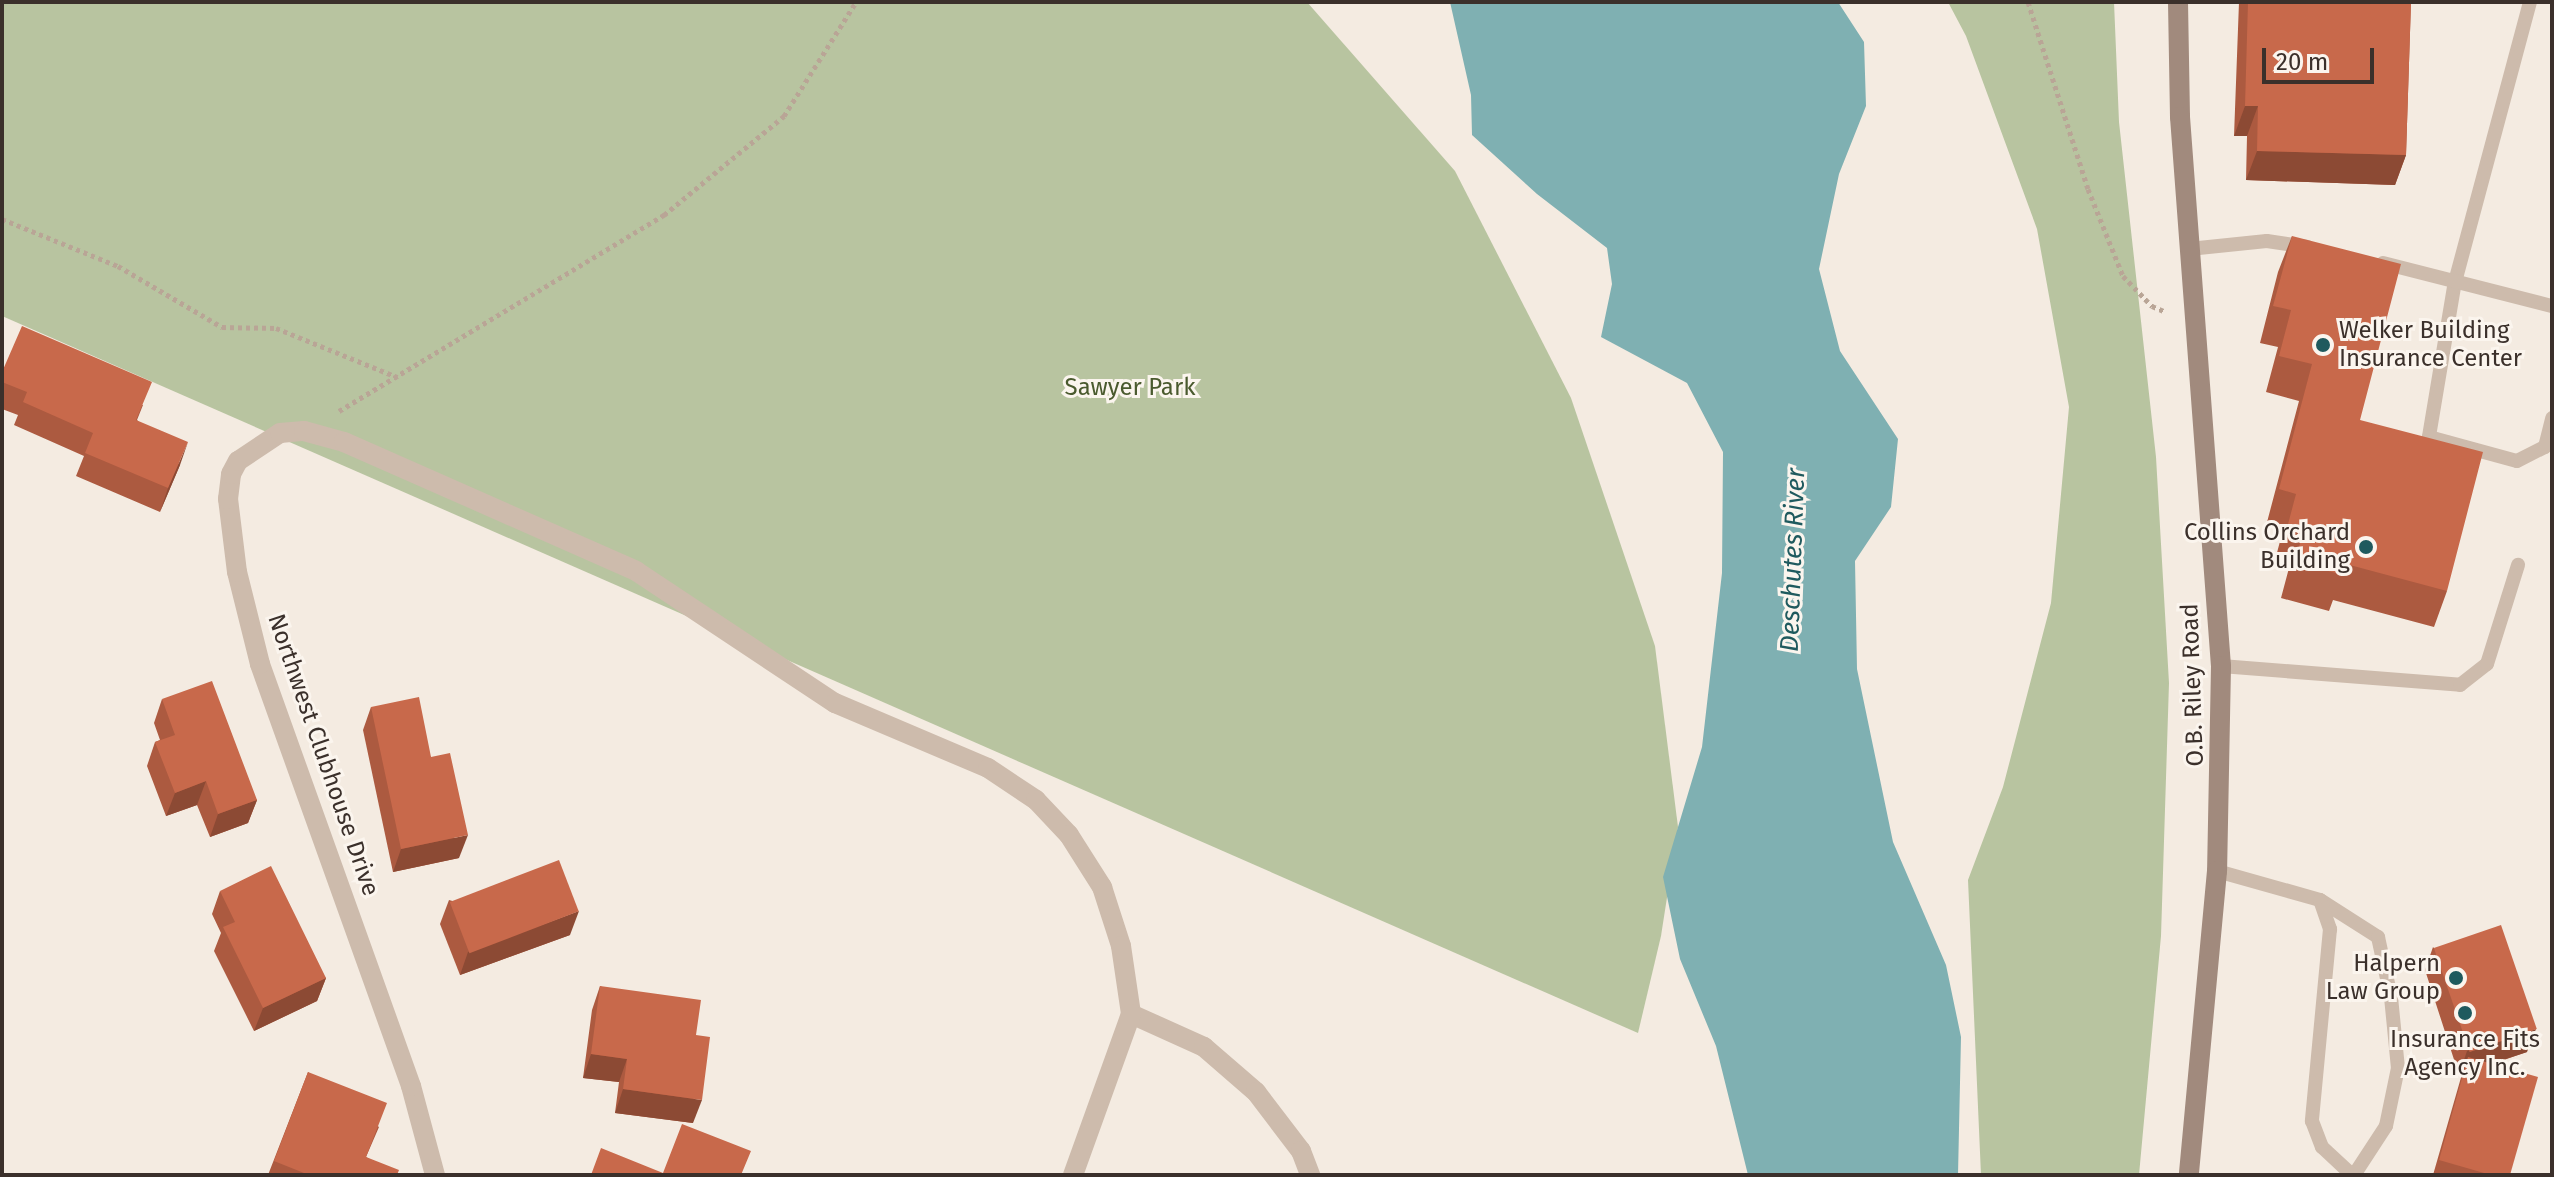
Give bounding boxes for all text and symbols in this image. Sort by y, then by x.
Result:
scale bar [2266,32,2378,82]
text: 20 m [2276,48,2328,76]
place label: Welker Building Insurance Center [2339,317,2522,373]
marker: Welker Building Insurance Center [2314,336,2332,354]
park label: Sawyer Park [1065,374,1195,402]
water label: Deschutes River [1774,468,1812,652]
place label: Collins Orchard Building [2184,519,2350,575]
marker: Collins Orchard Building [2357,538,2375,556]
street label: O.B. Riley Road [2176,603,2210,767]
street label: Northwest Clubhouse Drive [261,610,385,900]
place label: Halpern Law Group [2326,950,2440,1006]
marker: Halpern Law Group [2447,969,2465,987]
marker: Insurance Fits Agency Inc. [2456,1004,2474,1022]
place label: Insurance Fits Agency Inc. [2390,1026,2540,1082]

